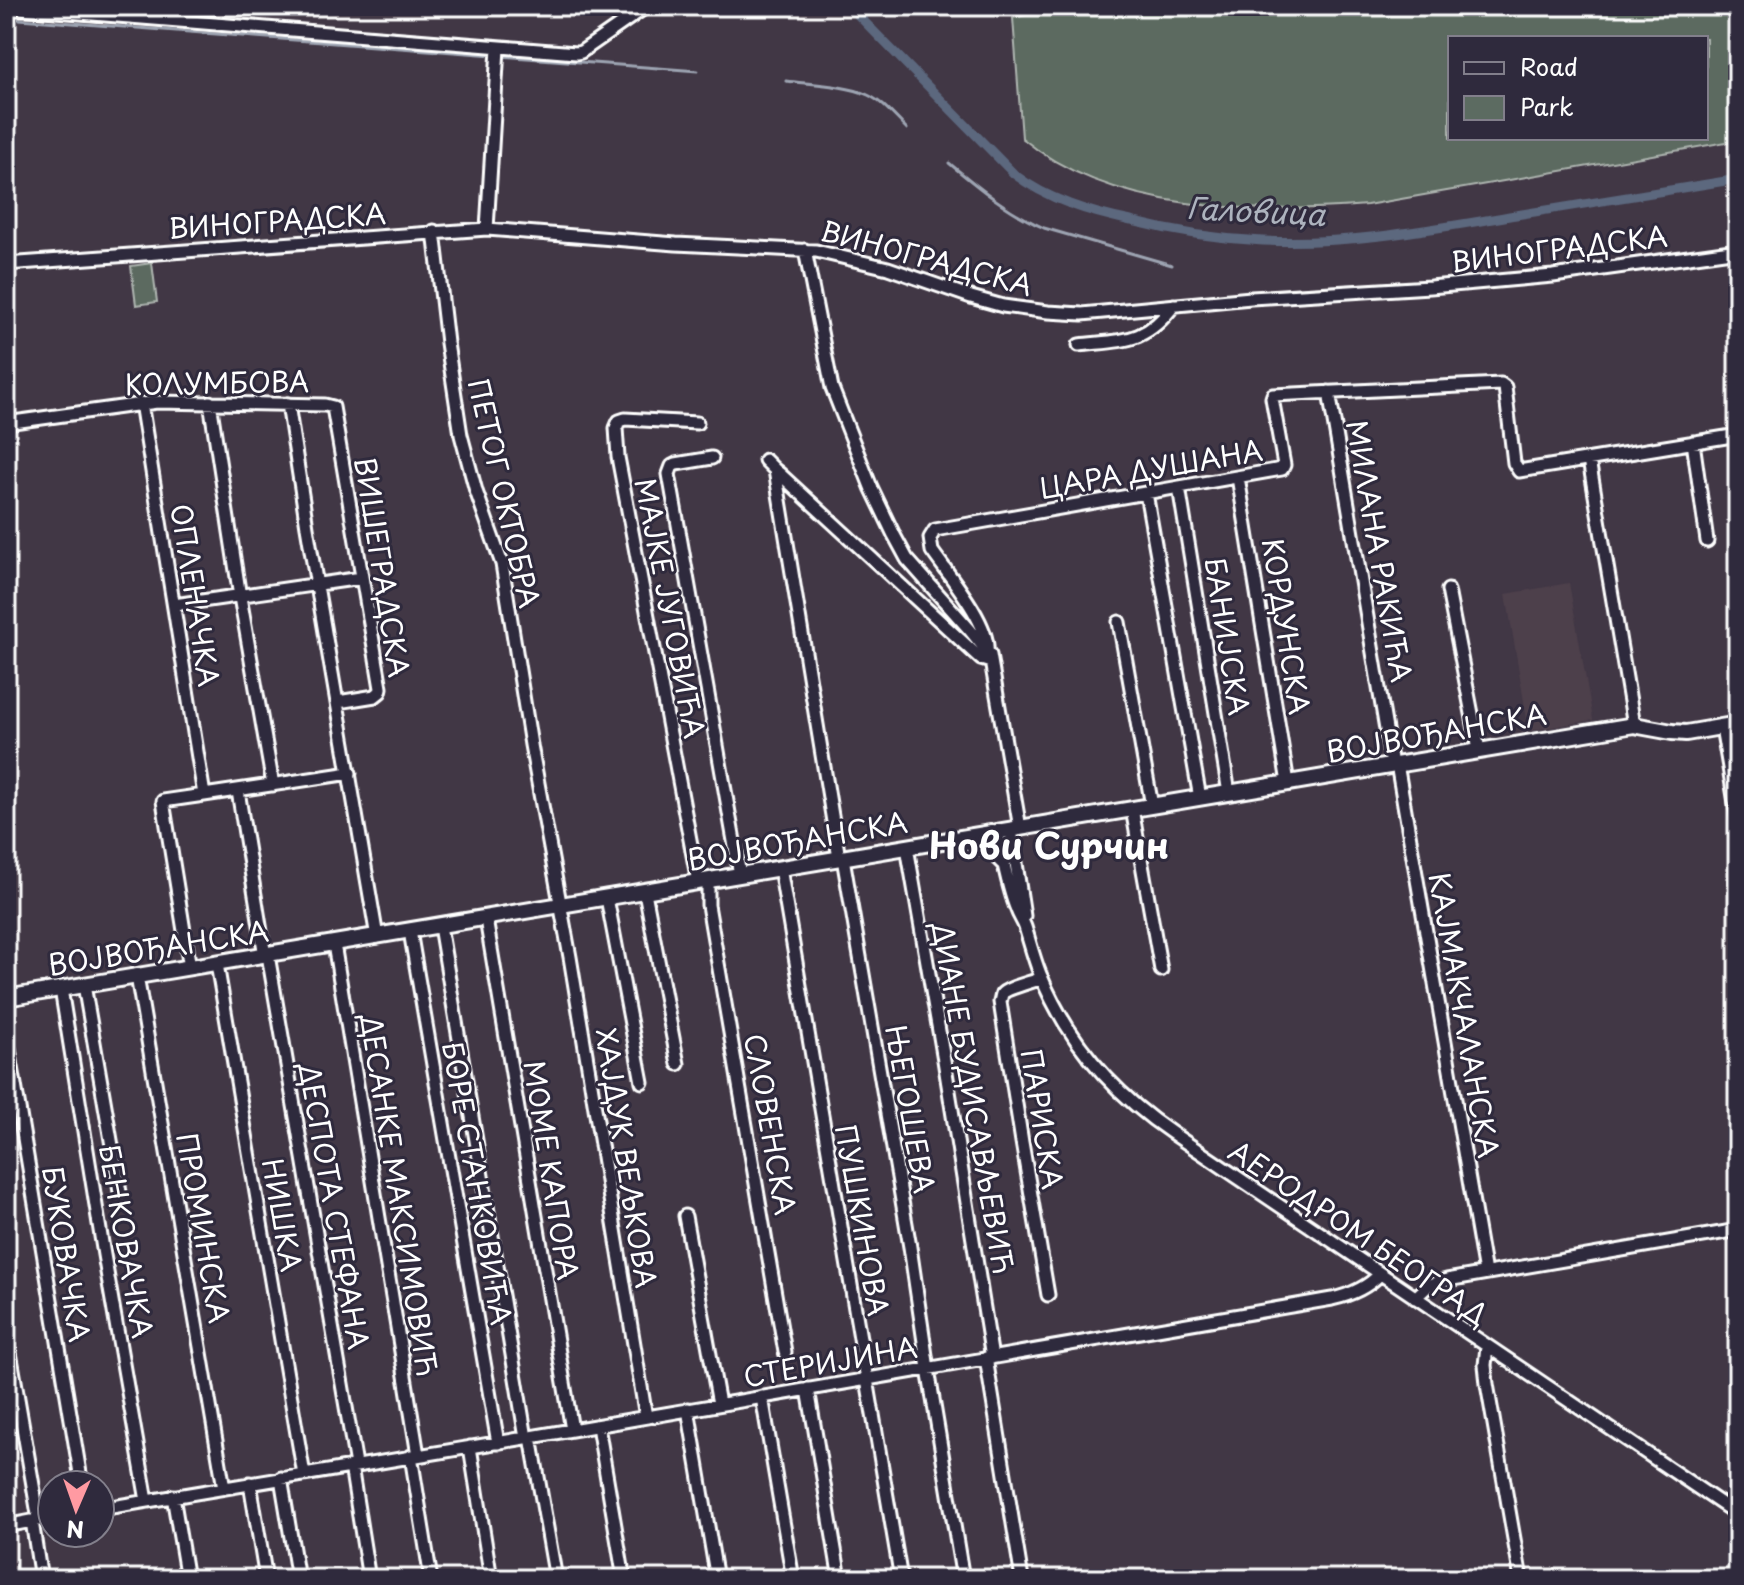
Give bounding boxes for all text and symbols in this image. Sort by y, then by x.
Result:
legend [1448,36,1708,140]
text: Road [1520,48,1578,84]
text: Park [1520,88,1574,124]
water label: Галовица [1186,184,1328,236]
street label: ВИНОГРАДСКА [167,191,387,249]
street label: ВИНОГРАДСКА [816,208,1038,306]
street label: ВИНОГРАДСКА [1448,213,1670,283]
street label: КОЛУМБОВА [124,359,310,405]
street label: ПЕТОГ ОКТОБРА [458,374,552,612]
street label: МИЛАНА РАКИЋА [1336,417,1424,685]
street label: ЦАРА ДУШАНА [1036,427,1266,509]
street label: ВИШЕГРАДСКА [344,454,422,680]
street label: МАЈКЕ ЈУГОВИЋА [625,474,717,742]
street label: ОПЛЕНАЧКА [160,501,232,689]
street label: КОРДУНСКА [1252,535,1322,717]
street label: БАНИЈСКА [1194,554,1262,718]
street label: ВОЈВОЂАНСКА [1322,691,1550,773]
street label: ВОЈВОЂАНСКА [683,799,911,881]
district label: Нови Сурчин [929,817,1169,871]
street label: КАЈМАКЧАЛАНСКА [1419,869,1511,1161]
street label: ВОЈВОЂАНСКА [45,908,271,986]
street label: ДИАНЕ БУДИСАВЉЕВИЋ [922,918,1026,1277]
street label: ДЕСАНКЕ МАКСИМОВИЋ [350,1010,450,1379]
street label: ЊЕГОШЕВА [875,1021,947,1197]
street label: ХАЈДУК ВЕЉКОВА [585,1025,669,1291]
street label: СЛОВЕНСКА [734,1030,808,1218]
street label: БОРЕ СТАНКОВИЋА [432,1038,524,1328]
street label: ПАРИСКА [1011,1046,1075,1192]
street label: МОМЕ КАПОРА [513,1057,591,1283]
street label: ДЕСПОТА СТЕФАНА [288,1059,381,1352]
street label: ПУШКИНОВА [825,1121,901,1319]
street label: АЕРОДРОМ БЕОГРАД [1221,1129,1497,1335]
street label: ПРОМИНСКА [166,1130,242,1326]
street label: БЕНКОВАЧКА [89,1141,165,1341]
street label: НИШКА [252,1155,314,1275]
street label: БУКОВАЧКА [32,1163,102,1345]
street label: СТЕРИЈИНА [740,1325,920,1397]
north arrow [36,1469,116,1549]
text: N [66,1514,85,1547]

